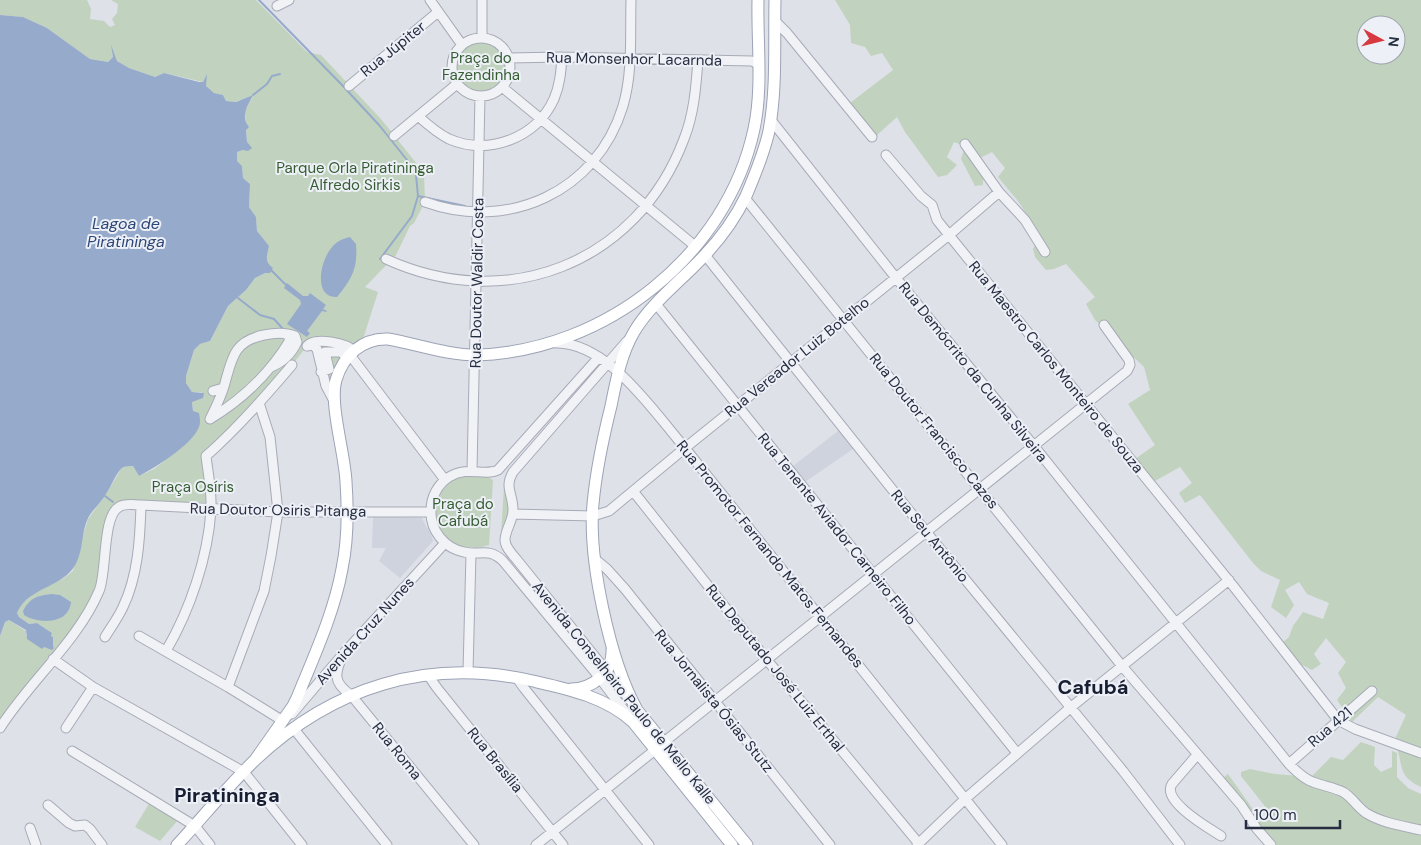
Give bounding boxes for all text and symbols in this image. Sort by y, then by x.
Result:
north arrow [1356,15,1406,65]
street label: Rua Júpiter [356,16,430,81]
text: N [1384,35,1403,48]
street label: Rua Monsenhor Lacarnda [546,47,722,71]
park label: Praça do Fazendinha [442,48,520,85]
park label: Parque Orla Piratininga Alfredo Sirkis [276,158,434,195]
street label: Rua Doutor Waldir Costa [466,198,488,368]
water label: Lagoa de Piratininga [87,213,165,252]
street label: Rua Maestro Carlos Monteiro de Souza [964,257,1148,477]
street label: Rua Demócrito da Cunha Silveira [894,278,1052,466]
street label: Rua Vereador Luiz Botelho [720,292,874,422]
street label: Rua Doutor Francisco Cazes [865,349,1003,513]
street label: Rua Tenente Aviador Carneiro Filho [753,429,921,629]
street label: Rua Promotor Fernando Matos Fernandes [672,436,868,672]
park label: Praça Osíris [152,477,234,497]
street label: Rua Seu Antônio [886,486,974,587]
park label: Praça do Cafubá [432,494,494,531]
street label: Rua Doutor Osiris Pitanga [190,498,366,522]
street label: Avenida Cruz Nunes [311,573,419,689]
street label: Avenida Conselheiro Paulo de Mello Kalle [528,577,720,809]
street label: Rua Deputado José Luiz Erthal [701,580,849,756]
street label: Rua Jornalista Ósias Stutz [650,625,778,777]
district label: Cafubá [1057,674,1129,700]
street label: Rua 421 [1304,702,1356,752]
street label: Rua Roma [368,718,426,784]
street label: Rua Brasília [463,723,527,797]
district label: Piratininga [174,782,280,808]
scale bar [1246,798,1340,830]
text: 100 m [1254,805,1297,825]

